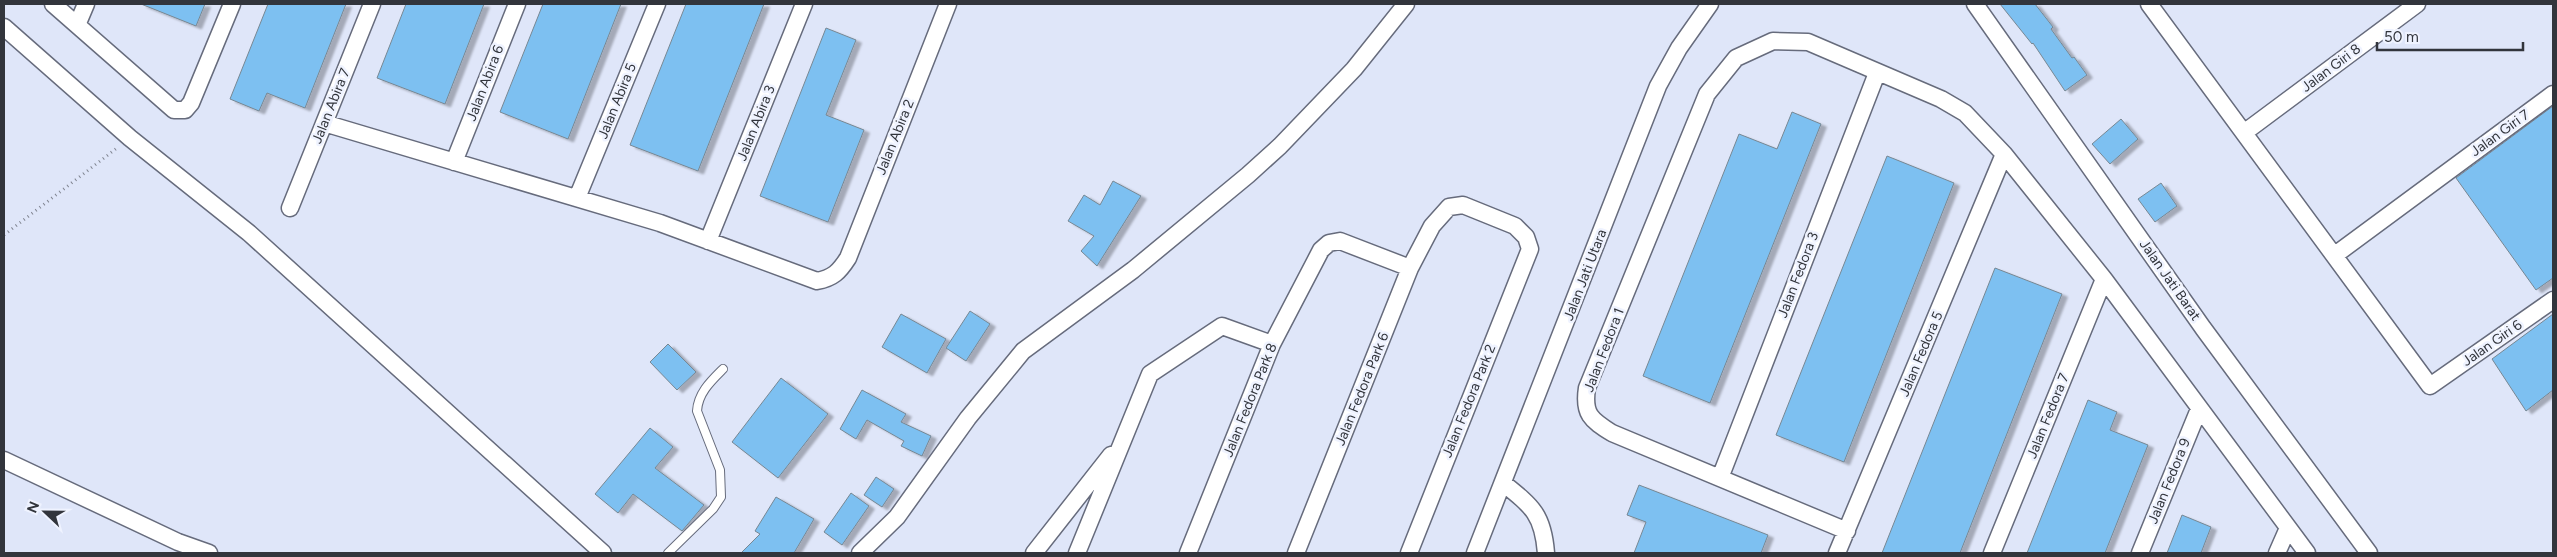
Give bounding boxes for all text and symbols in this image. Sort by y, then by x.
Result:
scale bar [2377,20,2523,52]
text: 50 m [2384,28,2419,46]
street label: Jalan Giri 8 [2298,40,2364,96]
street label: Jalan Abira 6 [463,43,507,123]
street label: Jalan Abira 5 [594,61,640,141]
street label: Jalan Abira 7 [308,65,354,146]
street label: Jalan Abira 3 [733,83,779,163]
street label: Jalan Abira 2 [872,97,918,177]
street label: Jalan Giri 7 [2467,106,2533,160]
street label: Jalan Jati Utara [1560,227,1610,323]
street label: Jalan Fedora 3 [1774,230,1822,320]
street label: Jalan Jati Barat [2136,236,2204,324]
street label: Jalan Fedora 1 [1580,306,1628,394]
street label: Jalan Fedora 5 [1895,309,1947,399]
street label: Jalan Giri 6 [2459,316,2525,370]
street label: Jalan Fedora Park 6 [1332,330,1393,448]
street label: Jalan Fedora Park 8 [1219,341,1281,459]
street label: Jalan Fedora Park 2 [1439,342,1499,460]
street label: Jalan Fedora 7 [2023,371,2073,461]
street label: Jalan Fedora 9 [2144,436,2194,526]
north arrow [20,487,70,537]
text: N [24,499,43,516]

